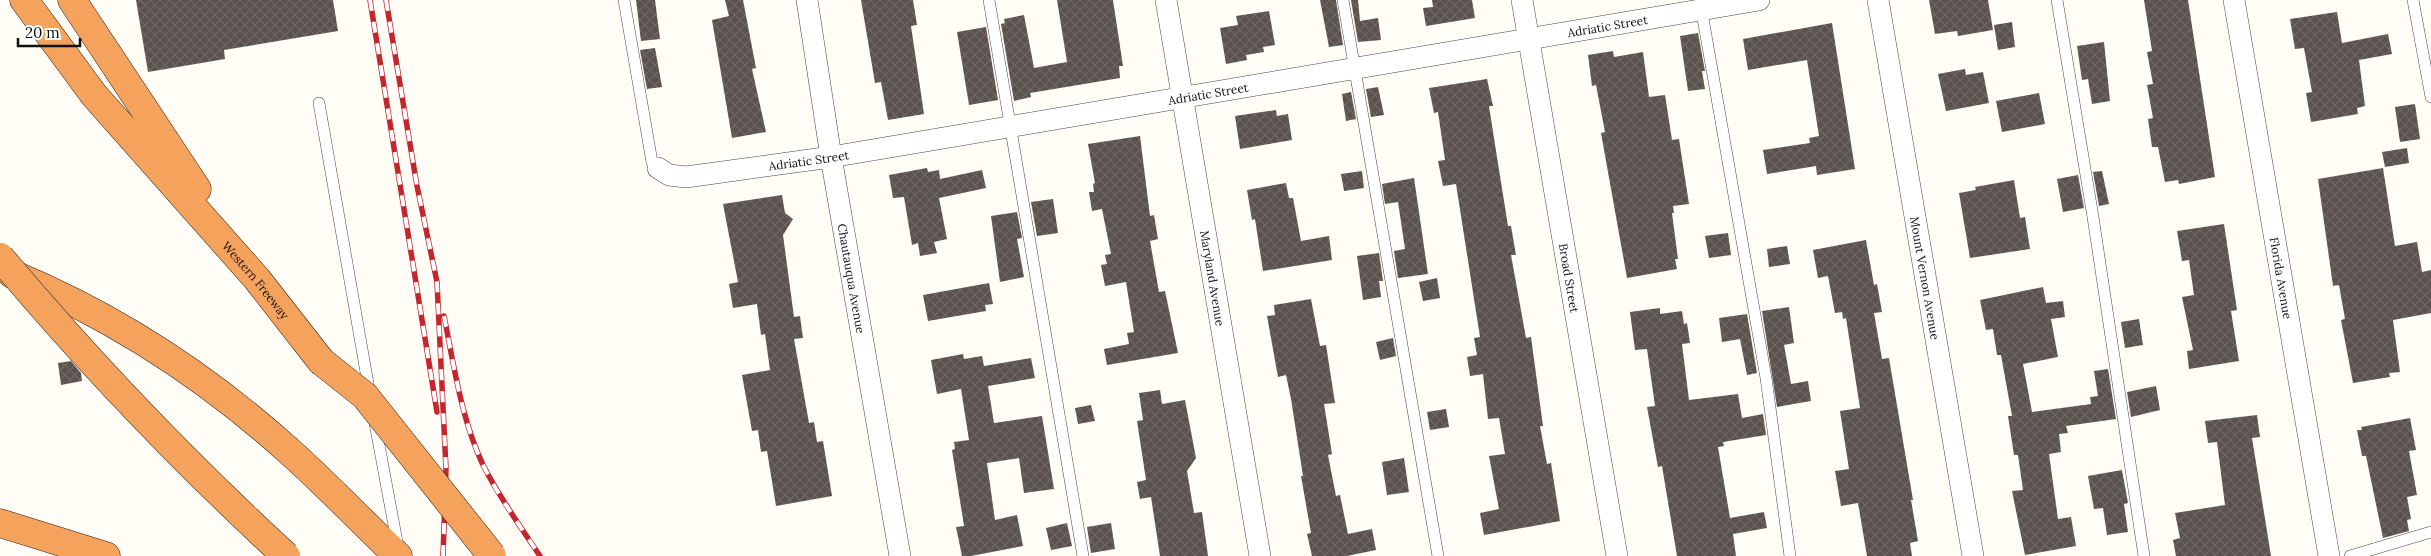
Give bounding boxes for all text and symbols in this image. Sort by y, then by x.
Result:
street label: Adriatic Street [1565,11,1649,40]
scale bar [18,15,80,47]
text: 20 m [25,23,60,42]
street label: Adriatic Street [1166,79,1250,108]
street label: Adriatic Street [767,147,850,173]
street label: Mount Vernon Avenue [1908,215,1943,341]
street label: Chautauqua Avenue [835,222,869,335]
street label: Maryland Avenue [1198,229,1229,328]
street label: Florida Avenue [2267,236,2296,321]
street label: Western Freeway [219,238,293,322]
street label: Broad Street [1556,242,1583,314]

